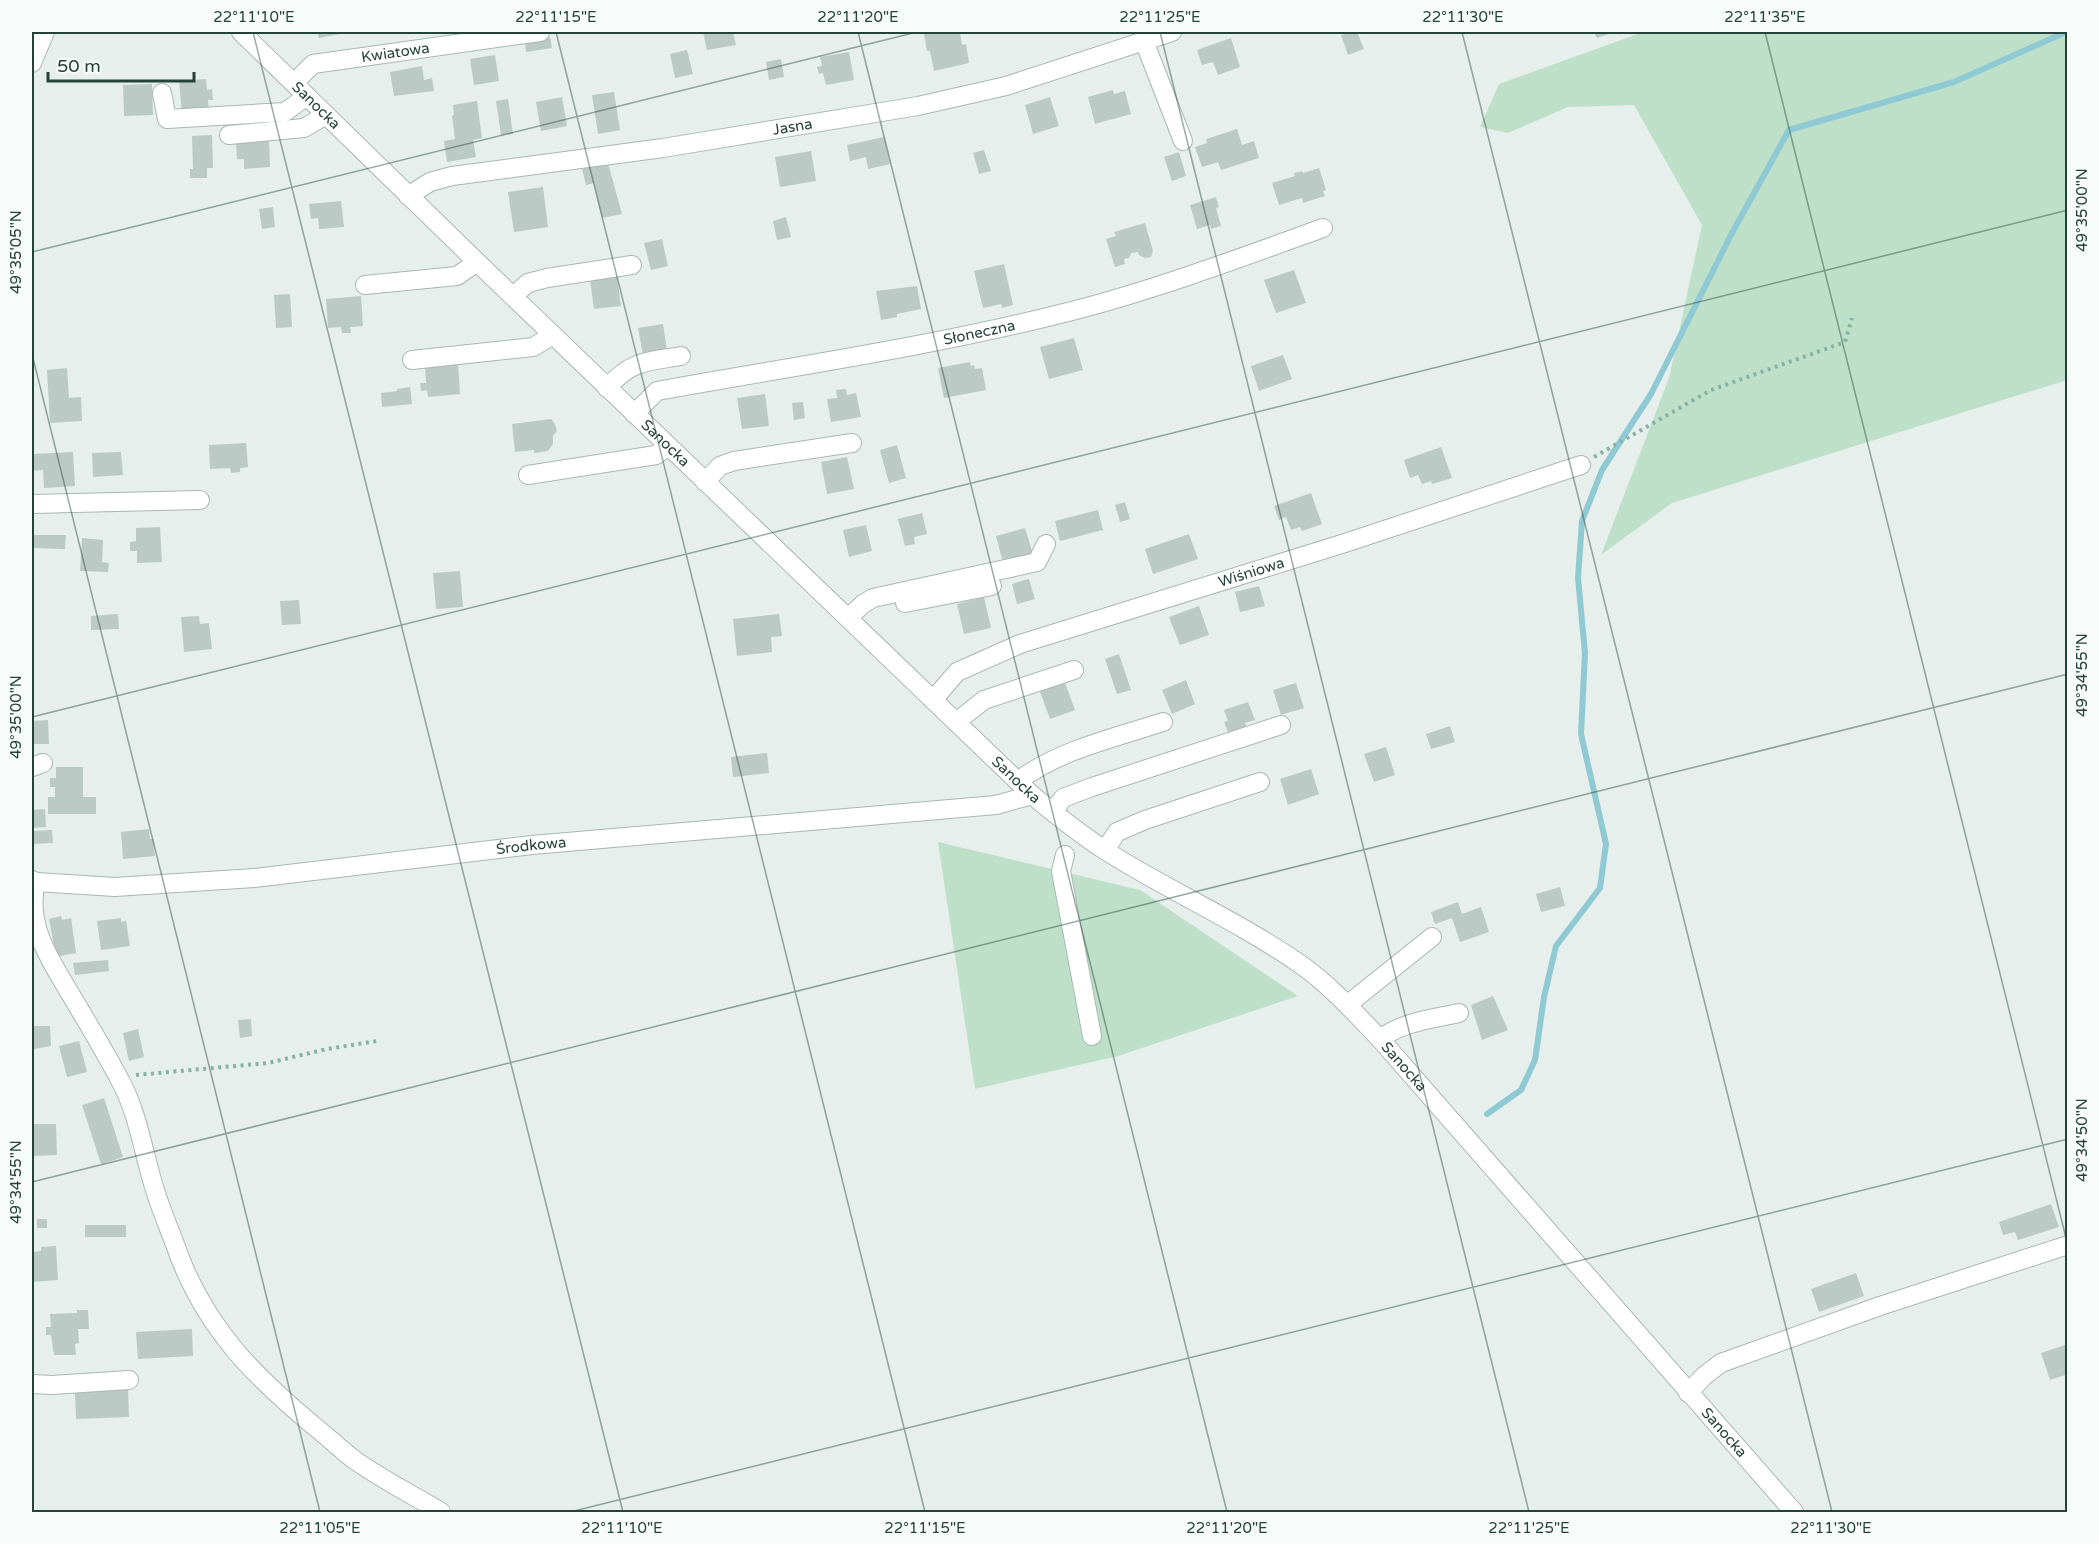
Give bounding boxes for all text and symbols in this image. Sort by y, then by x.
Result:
text: 22°11'10"E [213,8,295,26]
text: 22°11'15"E [515,8,597,26]
text: 22°11'20"E [817,8,899,26]
text: 22°11'25"E [1119,8,1201,26]
text: 22°11'30"E [1422,8,1504,26]
text: 22°11'35"E [1724,8,1806,26]
street label: Kwiatowa [360,39,431,66]
scale bar [48,45,194,83]
text: 50 m [57,55,101,77]
street label: Sanocka [288,78,344,133]
street label: Jasna [771,115,814,139]
text: 49°35'00"N [2073,168,2091,252]
text: 49°35'05"N [7,210,25,294]
street label: Słoneczna [942,316,1017,349]
street label: Sanocka [638,416,694,471]
street label: Wiśniowa [1216,553,1286,591]
text: 49°34'55"N [2073,633,2091,717]
text: 49°35'00"N [7,675,25,759]
street label: Sanocka [988,752,1044,807]
street label: Środkowa [495,833,567,858]
street label: Sanocka [1378,1038,1431,1095]
text: 49°34'50"N [2073,1098,2091,1182]
text: 49°34'55"N [7,1140,25,1224]
street label: Sanocka [1698,1404,1751,1461]
text: 22°11'05"E [279,1519,361,1537]
text: 22°11'10"E [581,1519,663,1537]
text: 22°11'15"E [884,1519,966,1537]
text: 22°11'20"E [1186,1519,1268,1537]
text: 22°11'25"E [1488,1519,1570,1537]
text: 22°11'30"E [1790,1519,1872,1537]

